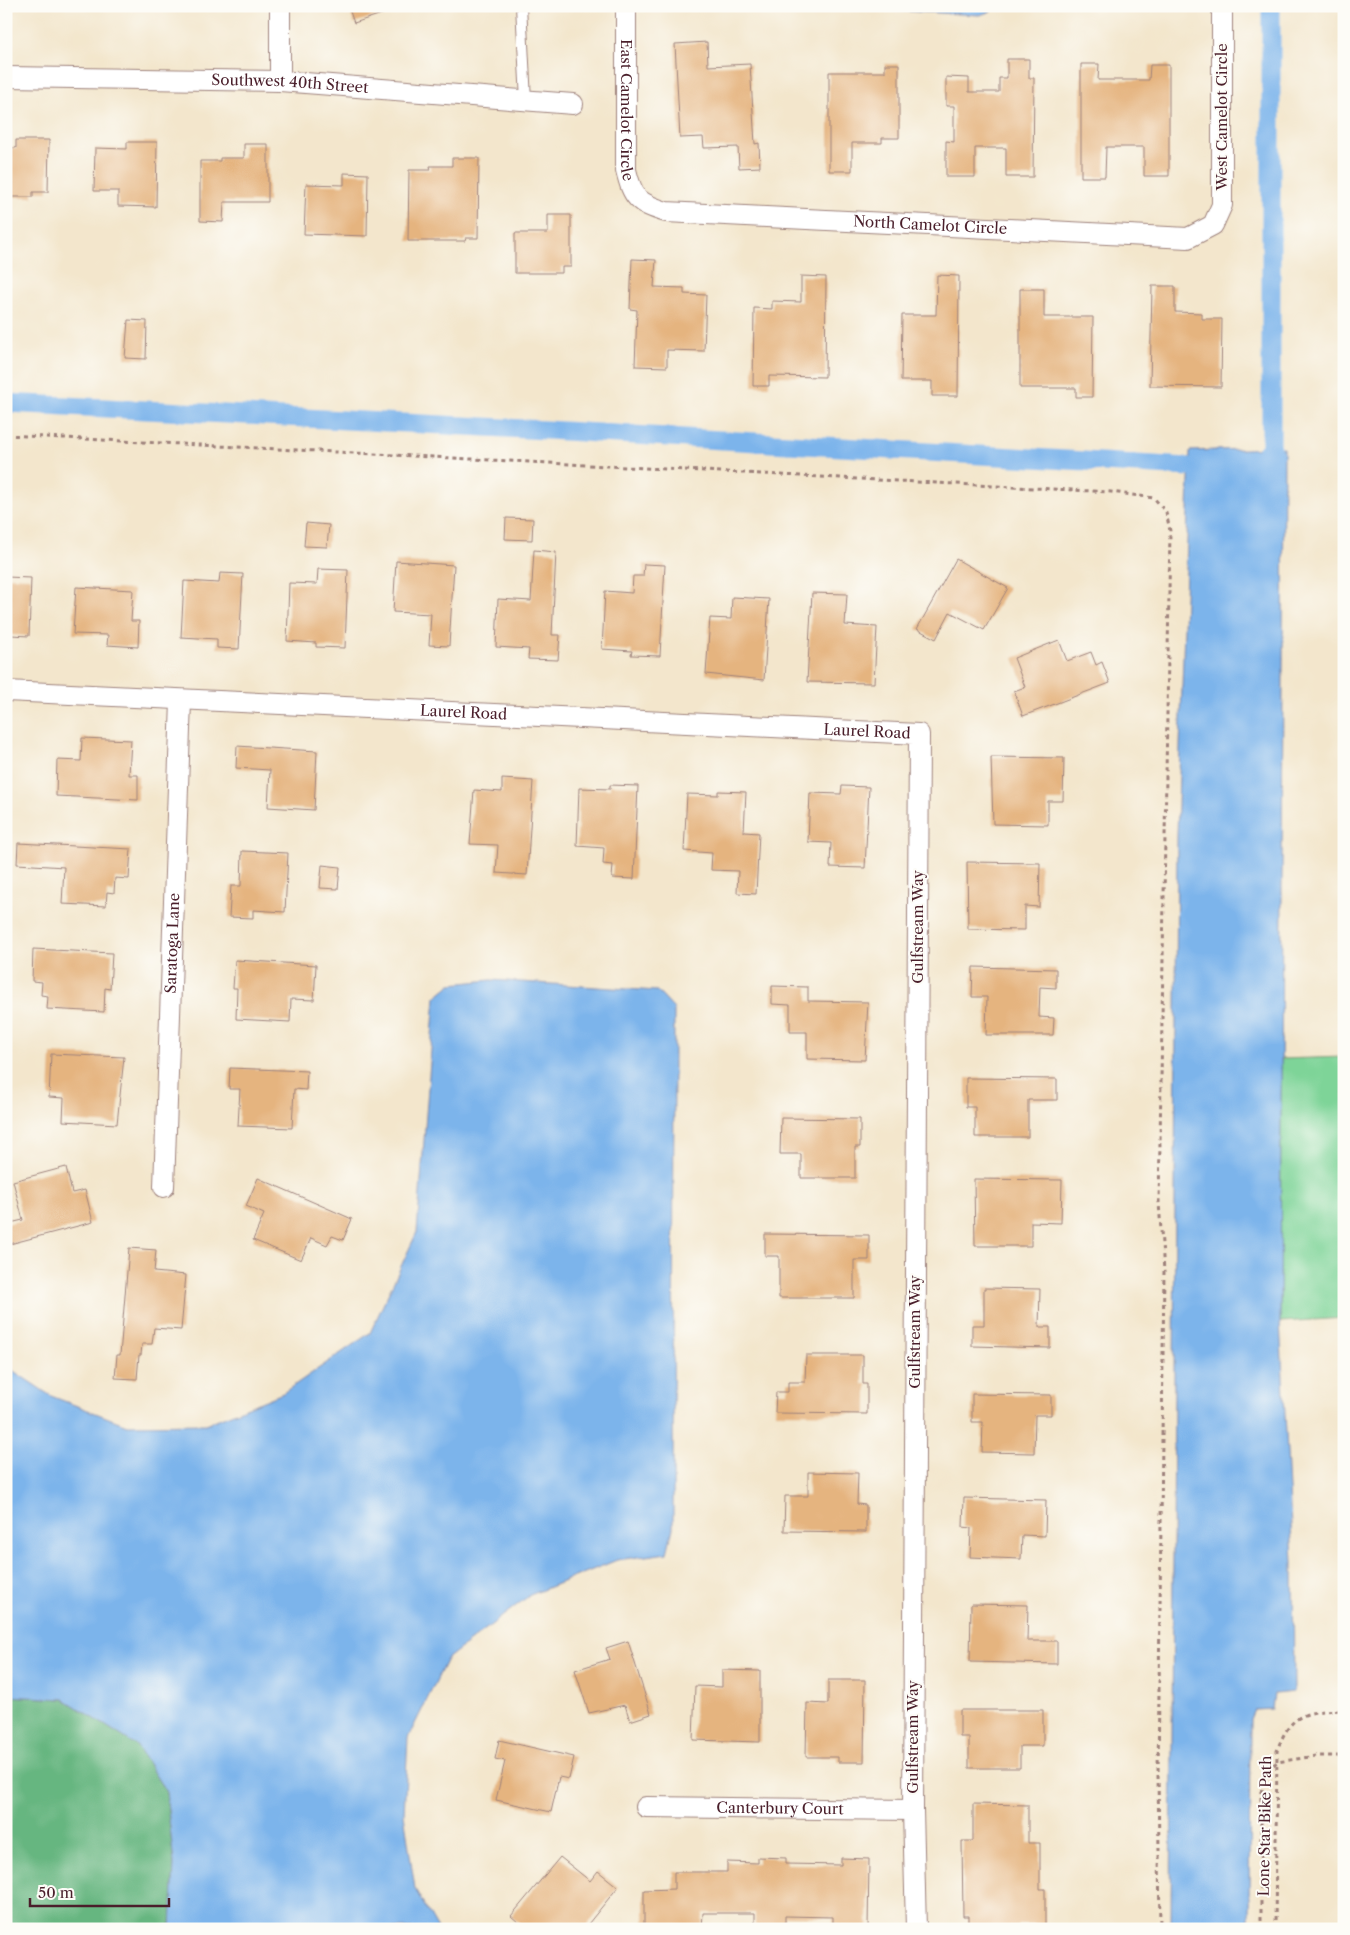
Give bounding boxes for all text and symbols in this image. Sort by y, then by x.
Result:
street label: East Camelot Circle [617,39,638,183]
street label: West Camelot Circle [1212,43,1231,192]
street label: Southwest 40th Street [211,70,370,97]
street label: North Camelot Circle [853,211,1008,238]
street label: Laurel Road [420,701,507,724]
street label: Laurel Road [823,720,911,743]
street label: Gulfstream Way [908,870,927,984]
street label: Saratoga Lane [161,892,183,994]
street label: Gulfstream Way [905,1275,924,1389]
street label: Gulfstream Way [903,1680,922,1794]
street label: Lone Star Bike Path [1254,1755,1275,1897]
street label: Canterbury Court [716,1798,844,1818]
scale bar [30,1875,169,1907]
text: 50 m [38,1883,74,1902]

